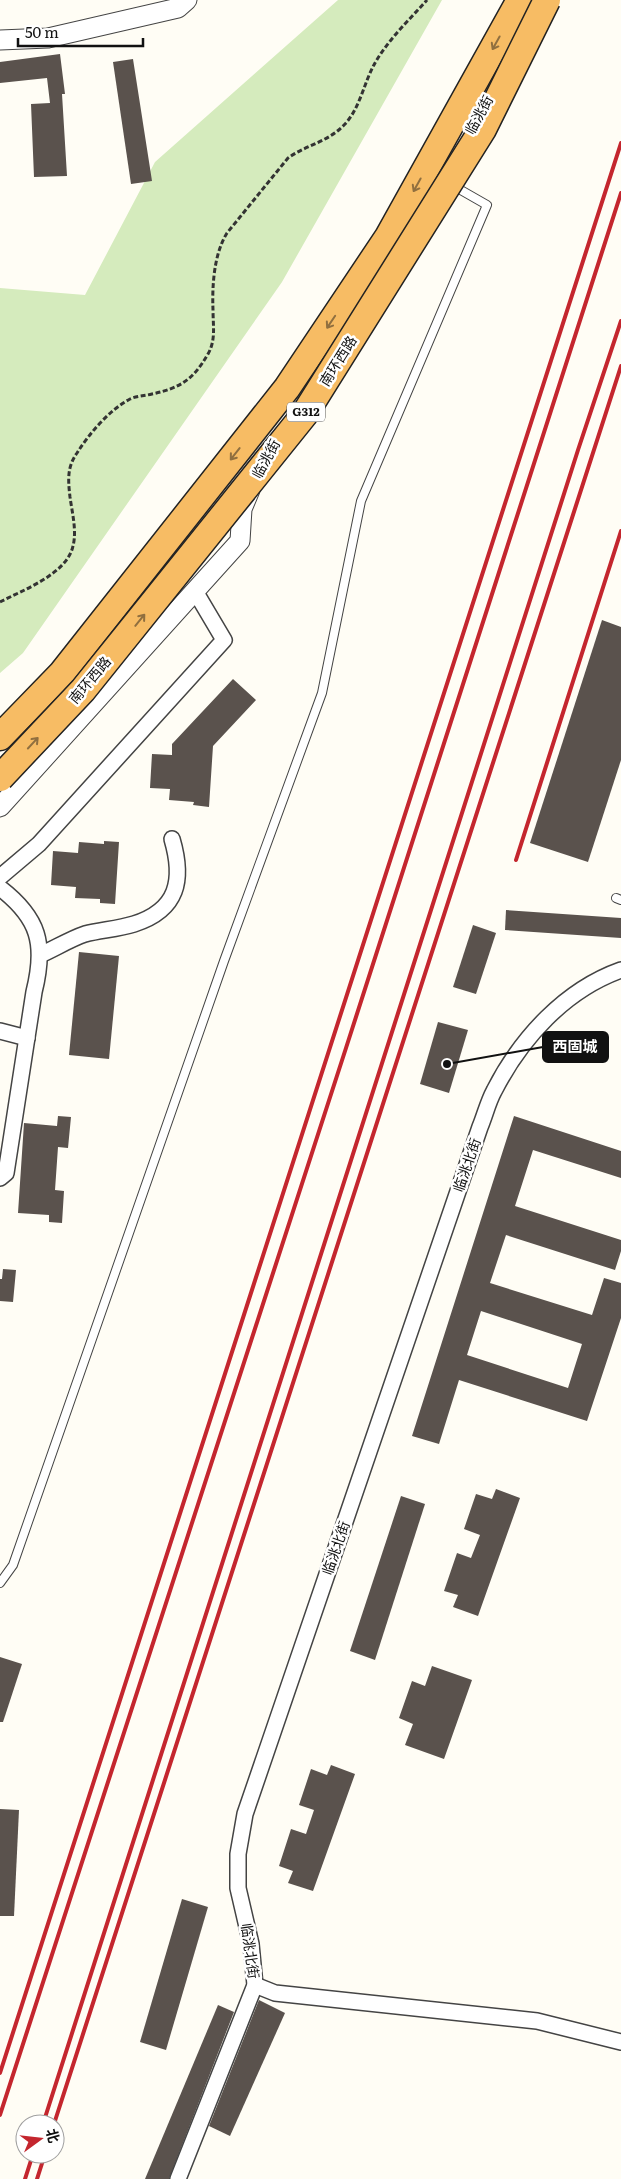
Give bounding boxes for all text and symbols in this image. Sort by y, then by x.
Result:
scale bar [18,15,142,47]
text: 50 m [25,20,59,43]
one-way arrow [491,35,501,50]
street label: 临洮街 [459,91,497,138]
one-way arrow [412,177,422,192]
one-way arrow [326,315,336,329]
street label: 南环西路 [314,331,360,390]
road number: G312 [287,402,325,422]
street label: 临洮街 [246,435,284,482]
one-way arrow [230,447,241,460]
one-way arrow [134,613,145,626]
street label: 南环西路 [64,651,115,707]
one-way arrow [27,737,39,749]
callout: 西固城 [543,1032,608,1062]
text: 西固城 [552,1034,598,1057]
street label: 临洮北街 [447,1135,485,1194]
street label: 临洮北街 [316,1518,354,1577]
street label: 临洮北街 [237,1922,265,1980]
north arrow [15,2114,65,2164]
text: 北 [42,2126,65,2145]

